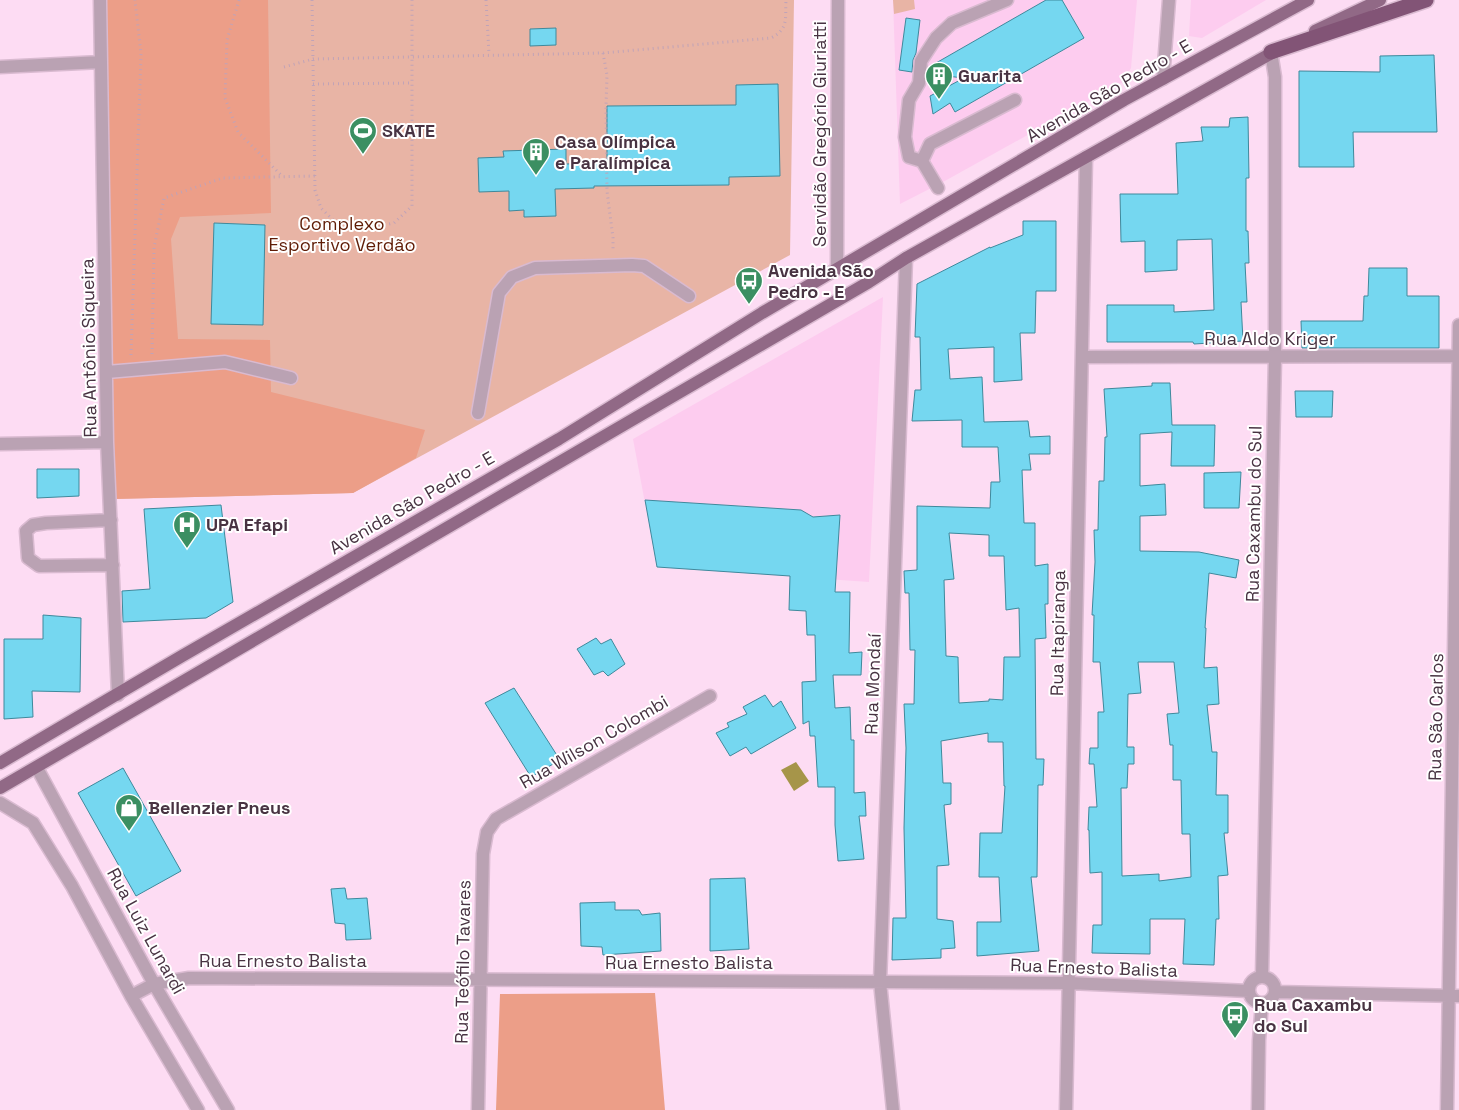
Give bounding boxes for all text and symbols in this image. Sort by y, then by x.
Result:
street label: Servidão Gregório Giuriatti [808,21,831,247]
street label: Avenida São Pedro - E [1022,34,1195,147]
building icon: Guarita [924,61,954,100]
place label: Guarita [958,64,1023,87]
sports icon: SKATE [348,116,378,155]
place label: SKATE [382,119,435,142]
place label: Casa Olímpica e Paralímpica [555,130,676,174]
building icon: Casa Olímpica e Paralímpica [521,137,551,176]
park label: Complexo Esportivo Verdão [268,212,416,256]
street label: Rua Antônio Siqueira [75,258,102,438]
place label: Avenida São Pedro - E [768,259,874,303]
bus stop icon: Avenida São Pedro - E [734,266,764,305]
street label: Rua Aldo Kriger [1204,327,1336,350]
street label: Rua Caxambu do Sul [1240,426,1267,602]
street label: Avenida São Pedro - E [325,446,498,559]
hospital icon: UPA Efapi [172,510,202,549]
place label: UPA Efapi [206,513,288,536]
street label: Rua Itapiranga [1045,570,1070,696]
street label: Rua Mondaí [859,632,886,735]
street label: Rua São Carlos [1423,653,1448,781]
street label: Rua Wilson Colombi [515,690,672,793]
shop icon: Bellenzier Pneus [114,793,144,832]
place label: Bellenzier Pneus [148,796,290,819]
street label: Rua Luiz Lunardi [102,863,191,998]
street label: Rua Teófilo Tavares [450,880,475,1044]
street label: Rua Ernesto Balista [199,949,367,972]
street label: Rua Ernesto Balista [605,951,773,974]
street label: Rua Ernesto Balista [1010,953,1178,982]
place label: Rua Caxambu do Sul [1254,993,1372,1037]
bus stop icon: Rua Caxambu do Sul [1220,1000,1250,1039]

